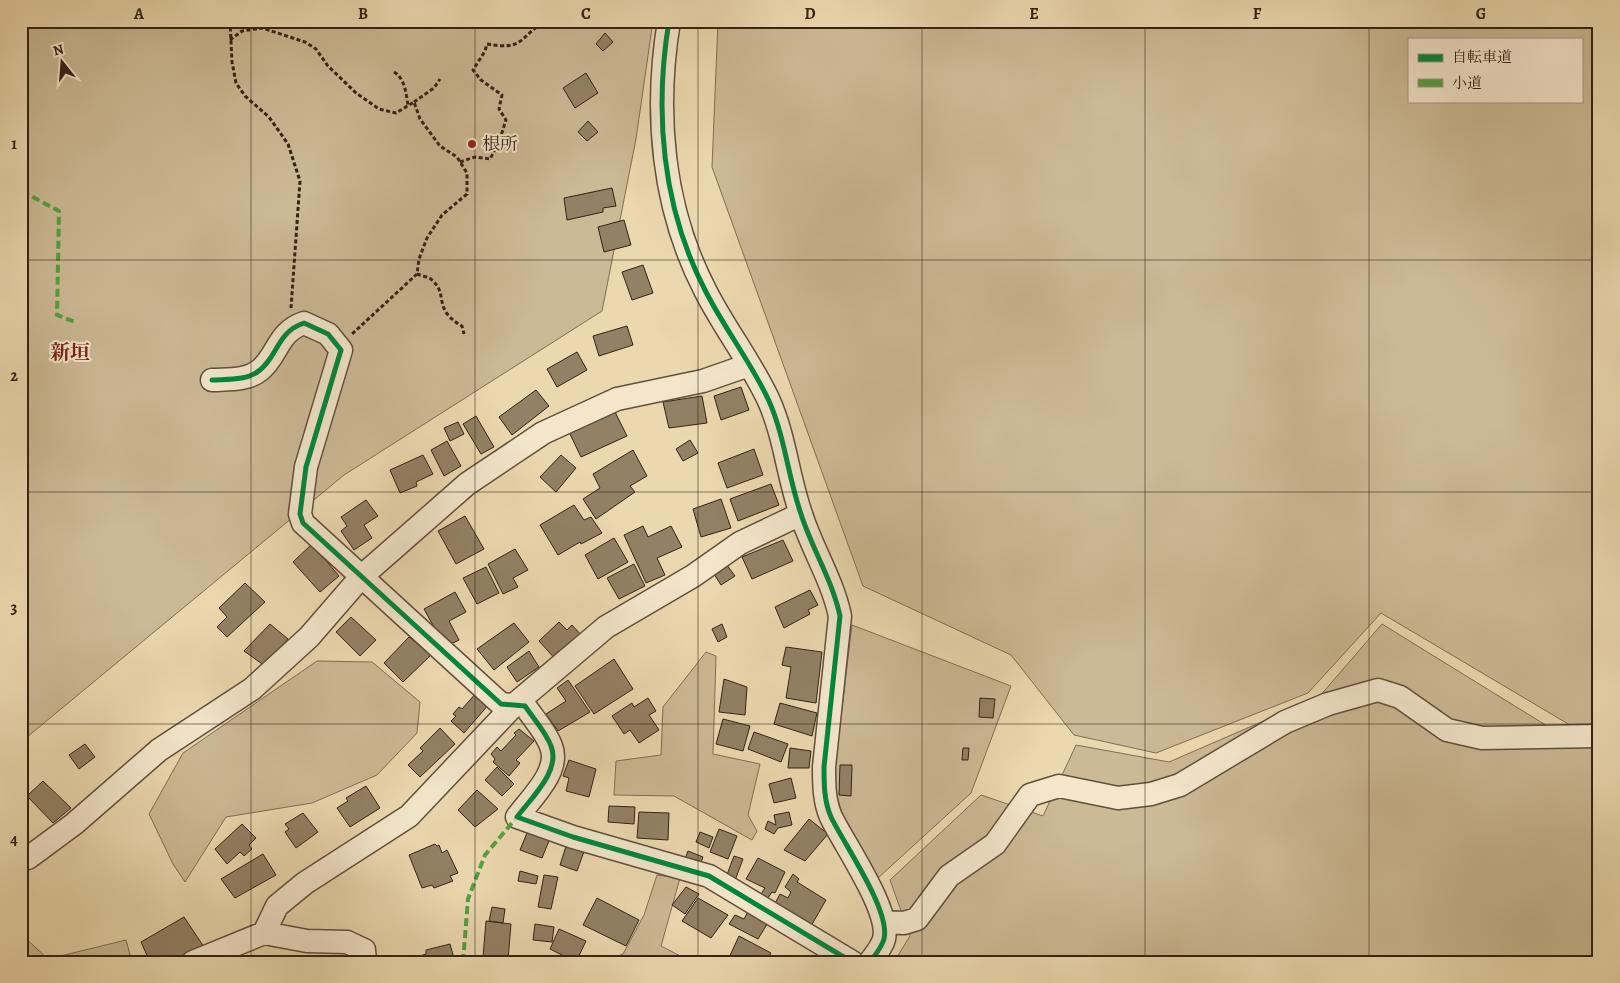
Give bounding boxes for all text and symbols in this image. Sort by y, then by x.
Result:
text: A [133,3,145,25]
text: B [358,3,368,25]
text: C [581,3,591,25]
text: D [804,3,816,25]
text: E [1029,3,1039,25]
text: F [1253,3,1262,25]
text: G [1476,3,1486,25]
north arrow [38,38,88,88]
legend [1408,38,1582,102]
text: N [51,39,66,61]
text: 自転車道 [1452,47,1512,67]
text: 小道 [1452,73,1482,93]
place label: 根所 [482,132,518,156]
text: 1 [11,133,17,155]
marker: 根所 [466,138,478,150]
district label: 新垣 [50,339,90,366]
text: 2 [10,365,18,387]
text: 3 [11,597,18,619]
text: 4 [10,829,18,851]

